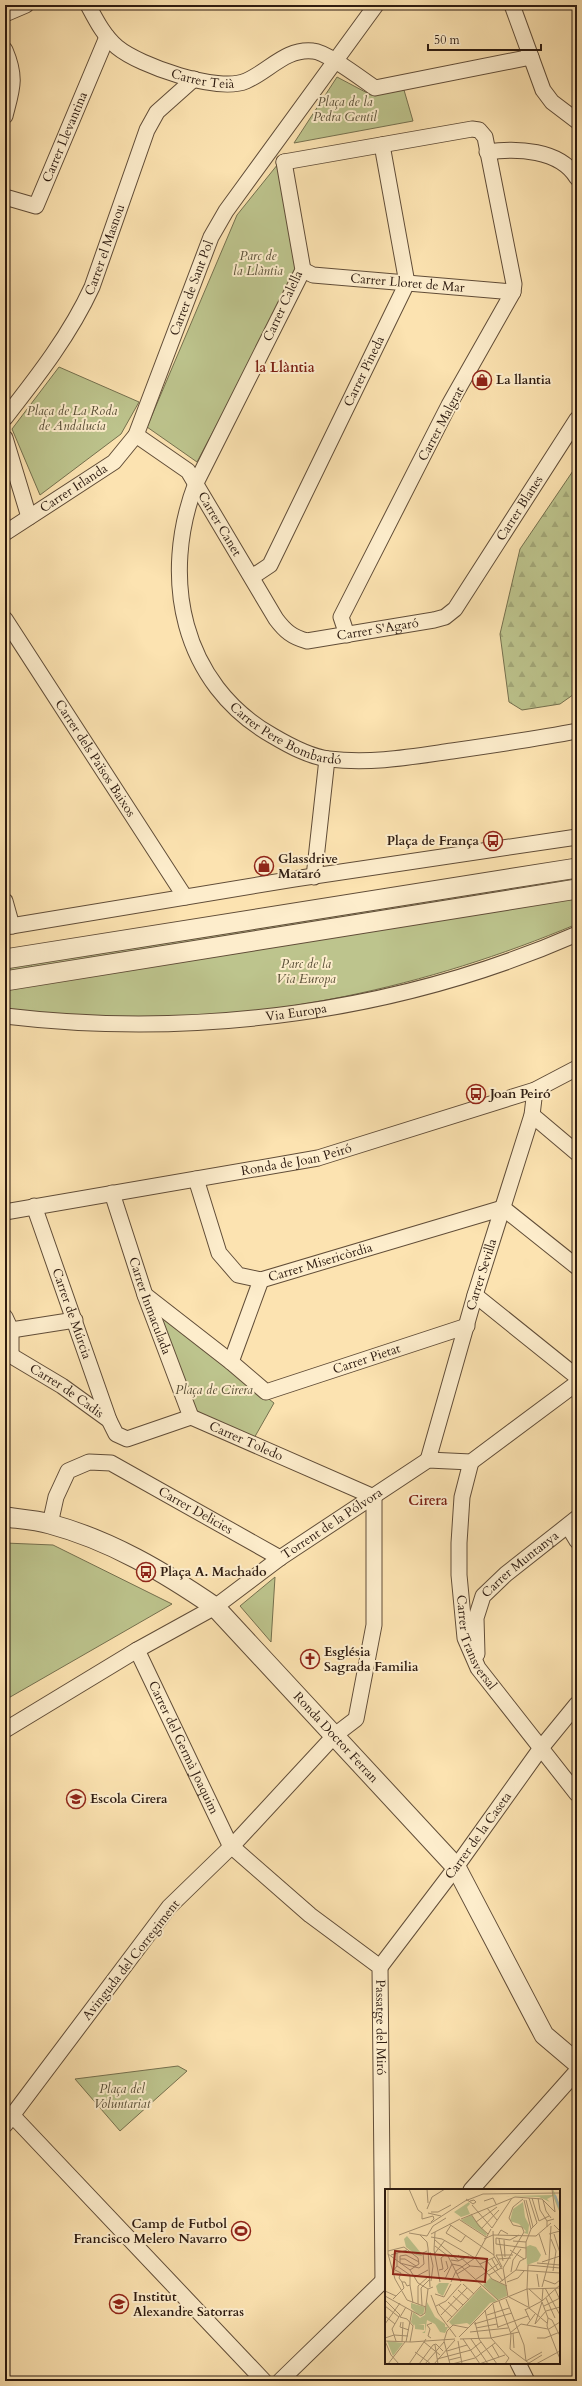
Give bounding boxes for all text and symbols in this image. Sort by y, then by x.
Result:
scale bar [428,26,541,52]
text: 50 m [434,32,461,48]
street label: Carrer Teià [169,65,235,93]
street label: Carrer Llevantina [38,89,92,185]
park label: Plaça de la Pedra Gentil [313,93,377,126]
street label: Carrer el Masnou [80,202,129,299]
street label: Carrer de Sant Pol [165,237,218,338]
park label: Parc de la Llàntia [233,247,283,280]
street label: Carrer Calella [259,267,307,344]
street label: Carrer Lloret de Mar [350,269,466,297]
street label: Carrer Pineda [339,333,389,410]
district label: la Llàntia [255,358,315,377]
shop icon: La llantia [471,369,493,391]
place label: La llantia [496,371,552,389]
street label: Carrer Malgrat [414,384,468,464]
park label: Plaça de La Roda de Andalucía [27,402,117,435]
street label: Carrer Irlanda [36,459,111,517]
street label: Carrer Blanes [492,472,547,545]
street label: Carrer Canet [193,488,246,560]
street label: Carrer S'Agaró [335,614,420,645]
street label: Carrer dels Països Baixos [51,696,140,820]
street label: Carrer Pere Bombardó [226,698,342,769]
bus stop icon: Plaça de França [482,830,504,852]
place label: Plaça de França [387,832,480,850]
place label: Glassdrive Mataró [278,850,338,883]
shop icon: Glassdrive Mataró [253,855,275,877]
park label: Parc de la Via Europa [276,955,336,988]
street label: Via Europa [264,999,329,1026]
bus stop icon: Joan Peiró [465,1083,487,1105]
place label: Joan Peiró [488,1085,551,1103]
street label: Ronda de Joan Peiró [240,1139,354,1180]
street label: Carrer Sevilla [462,1236,501,1313]
street label: Carrer Misericòrdia [266,1238,375,1286]
street label: Carrer Inmaculada [124,1255,176,1357]
street label: Carrer de Múrcia [48,1266,96,1362]
street label: Carrer Pietat [330,1339,403,1378]
street label: Carrer de Cadis [26,1360,108,1422]
park label: Plaça de Cirera [175,1381,253,1399]
street label: Carrer Toledo [206,1417,286,1465]
street label: Carrer Delicies [155,1482,236,1539]
street label: Torrent de la Pólvora [278,1483,386,1564]
district label: Cirera [408,1491,448,1510]
street label: Carrer Muntanya [478,1527,563,1602]
bus stop icon: Plaça A. Machado [135,1561,157,1583]
place label: Plaça A. Machado [160,1563,267,1581]
street label: Carrer Transversal [452,1594,501,1694]
place label: Església Sagrada Familia [324,1643,419,1676]
church icon: Església Sagrada Familia [299,1648,321,1670]
street label: Carrer del Germà Joaquim [144,1678,223,1817]
street label: Ronda Doctor Ferran [289,1688,383,1787]
school or university icon: Escola Cirera [65,1788,87,1810]
street label: Carrer de la Caseta [441,1788,516,1883]
place label: Escola Cirera [90,1790,168,1808]
street label: Avinguda del Corregiment [78,1896,184,2024]
street label: Passatge del Miró [371,1979,390,2075]
park label: Plaça del Voluntariat [94,2080,151,2113]
inset map [385,2189,560,2364]
place label: Camp de Futbol Francisco Melero Navarro [73,2215,227,2248]
sports icon: Camp de Futbol Francisco Melero Navarro [230,2220,252,2242]
place label: Institut Alexandre Satorras [133,2288,244,2321]
school or university icon: Institut Alexandre Satorras [108,2293,130,2315]

